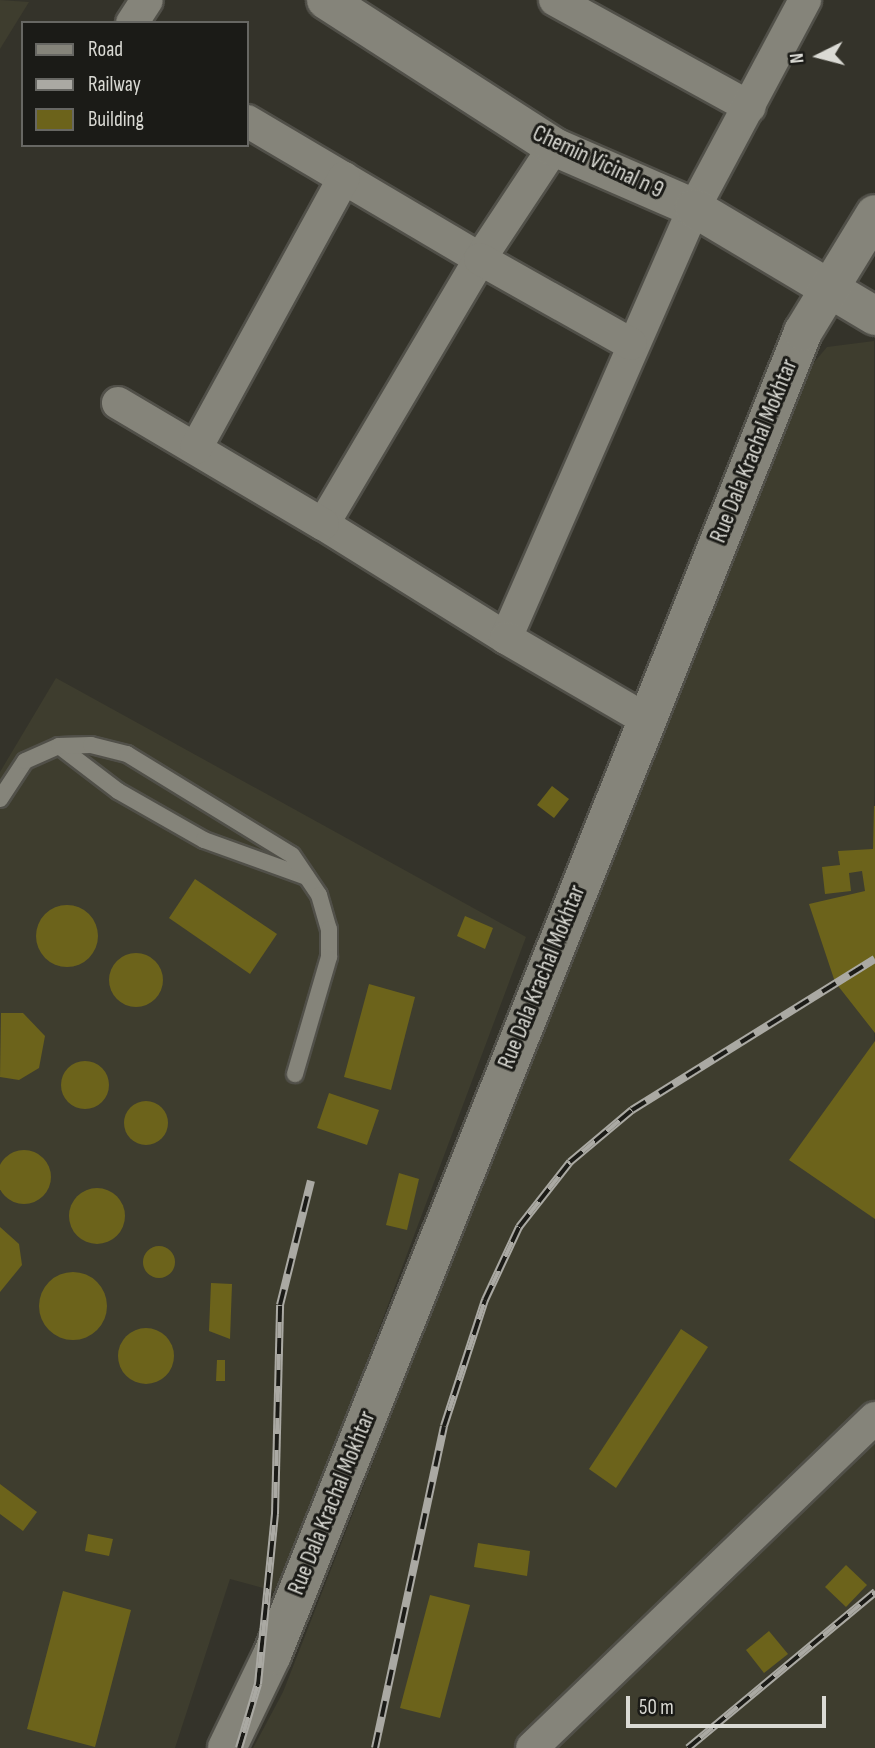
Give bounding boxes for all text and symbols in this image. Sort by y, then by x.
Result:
legend [21,21,248,147]
north arrow [784,21,854,91]
text: Road [88,37,123,62]
text: N [786,52,810,64]
text: Railway [88,72,141,97]
text: Building [88,107,144,132]
street label: Chemin Vicinal n 9 [528,120,668,204]
street label: Rue Dala Krachal Mokhtar [705,355,803,547]
street label: Rue Dala Krachal Mokhtar [493,881,591,1073]
street label: Rue Dala Krachal Mokhtar [283,1407,381,1599]
scale bar [630,1682,830,1726]
text: 50 m [639,1695,674,1720]

